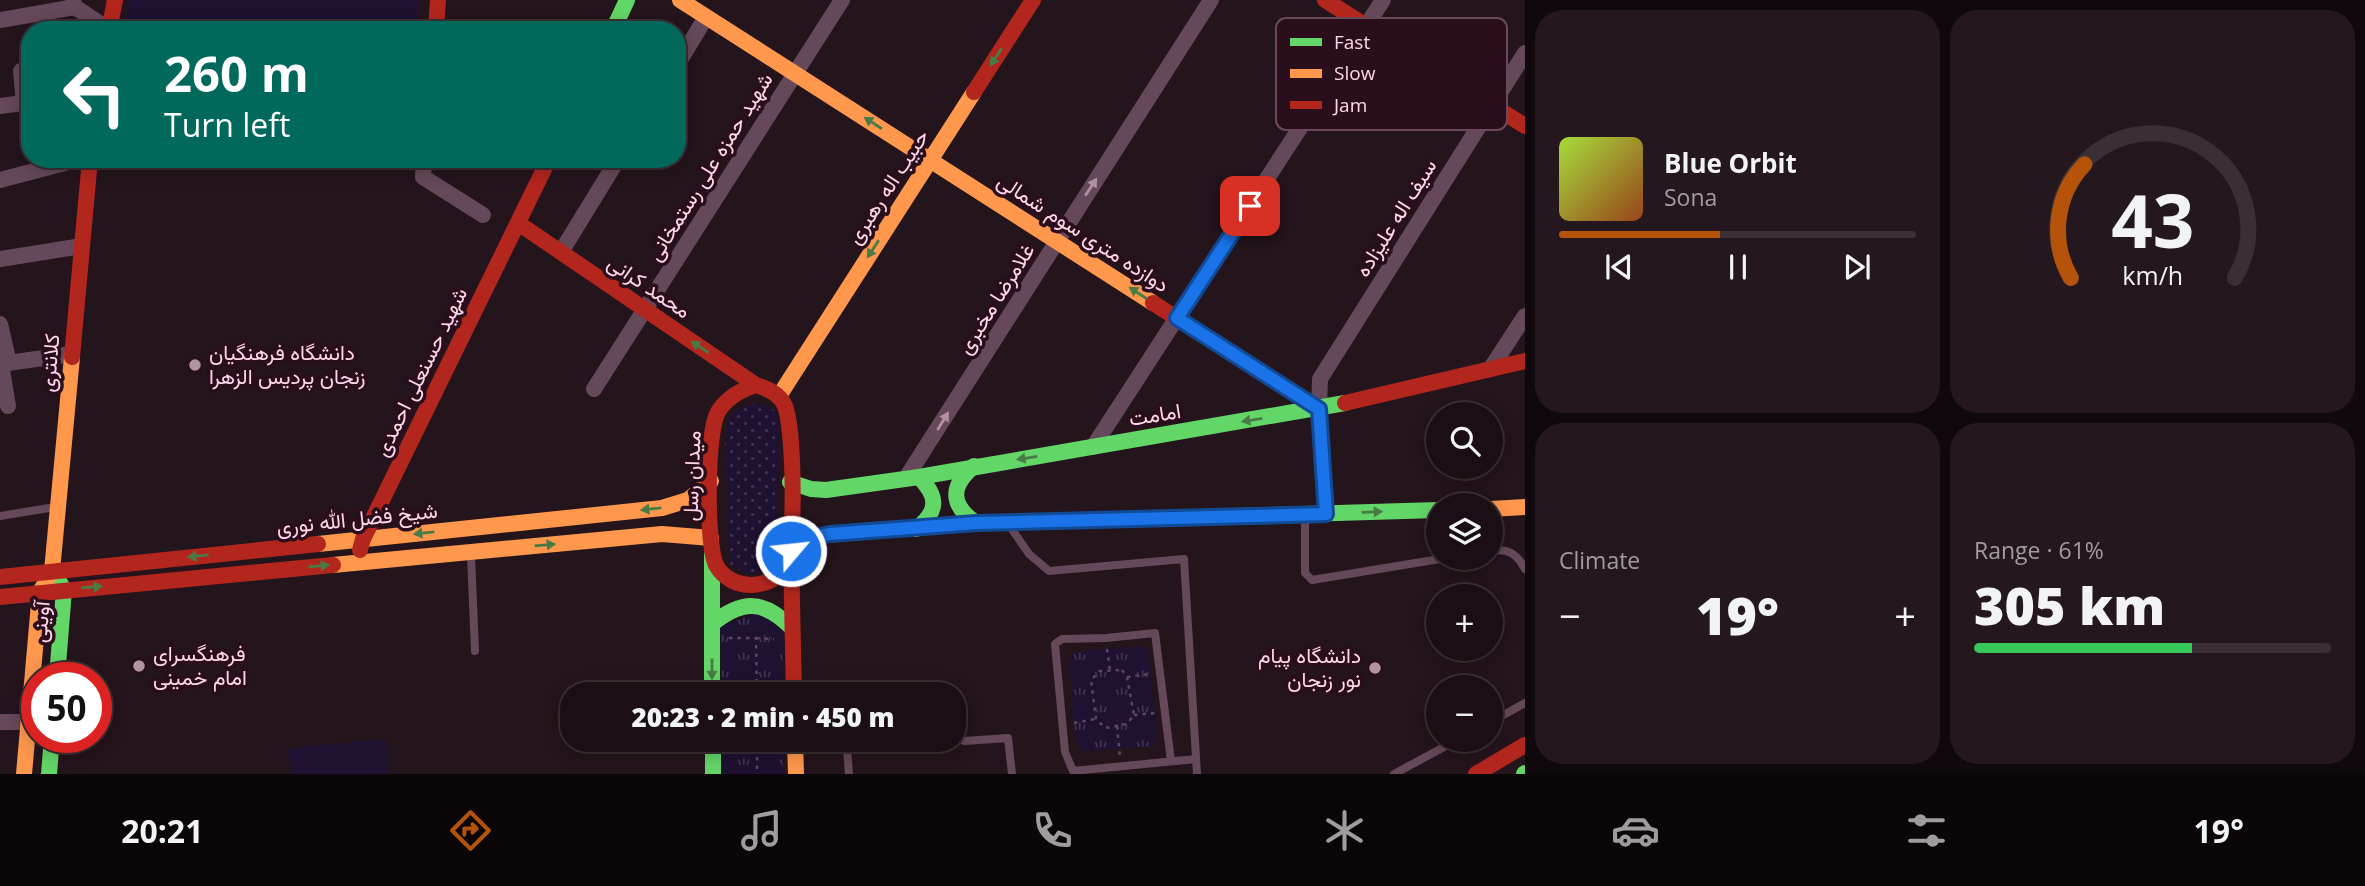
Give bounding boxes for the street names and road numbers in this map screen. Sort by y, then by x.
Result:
street label: شهید حمزه علی رستمخانی [640,67,778,266]
street label: حبیب اله رهبری [840,124,935,249]
street label: سیف اله علیزاده [1348,153,1442,282]
street label: دوازده متری سوم شمالی [992,166,1175,299]
street label: غلامرضا مخبری [950,238,1040,359]
street label: محمد کرانی [602,248,697,324]
street label: شهید حسنعلی احمدی [367,282,473,461]
street label: کلانتری [33,333,65,393]
street label: امامت [1127,396,1183,432]
street label: میدان رسل [675,430,707,522]
street label: شیخ فضل الله نوری [275,496,439,541]
street label: آوینی [24,598,56,644]

